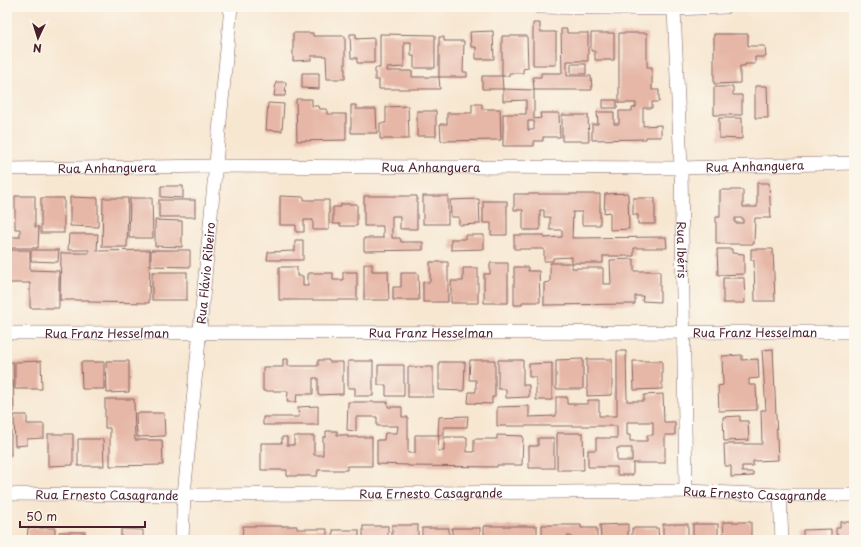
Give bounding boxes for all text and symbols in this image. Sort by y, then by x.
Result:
north arrow [18,18,58,58]
text: N [32,40,42,57]
street label: Rua Anhanguera [705,155,805,176]
street label: Rua Anhanguera [57,158,157,177]
street label: Rua Anhanguera [382,158,481,176]
street label: Rua Flávio Ribeiro [192,221,219,325]
street label: Rua Ibéris [673,221,692,279]
street label: Rua Franz Hesselman [369,323,493,342]
street label: Rua Franz Hesselman [693,323,817,341]
street label: Rua Franz Hesselman [45,324,169,342]
street label: Rua Ernesto Casagrande [683,482,827,504]
street label: Rua Ernesto Casagrande [359,483,503,503]
street label: Rua Ernesto Casagrande [35,485,179,504]
scale bar [20,503,145,529]
text: 50 m [26,507,57,525]

